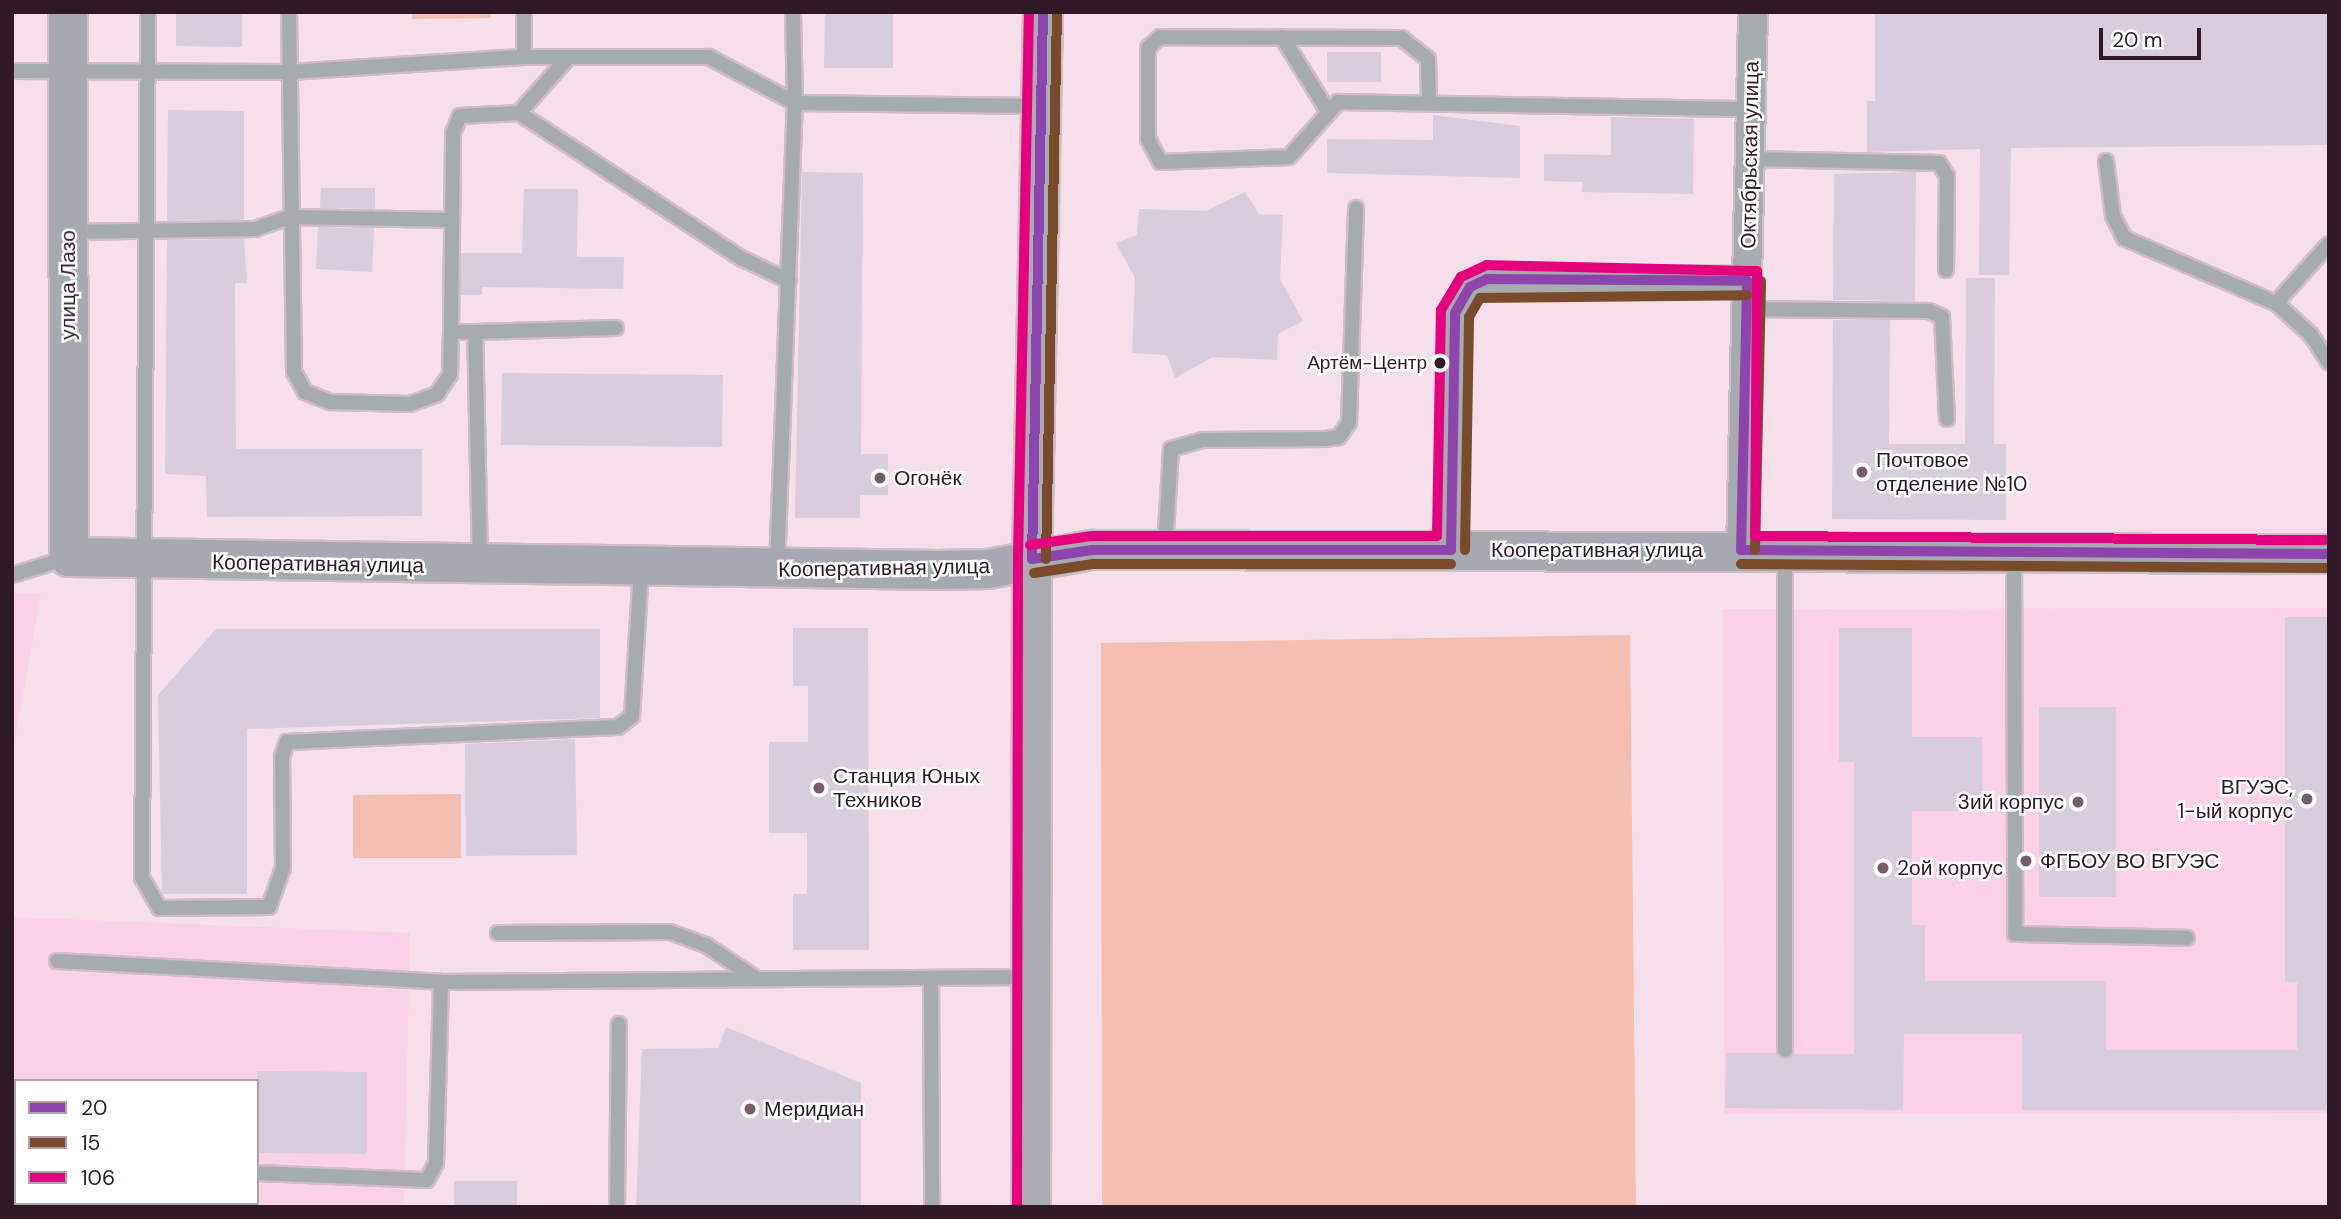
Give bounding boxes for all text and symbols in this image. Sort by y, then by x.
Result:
scale bar [2103,14,2204,58]
text: 20 m [2112,26,2163,54]
street label: Октябрьская улица [1736,61,1764,249]
street label: улица Лазо [55,230,81,340]
place label: Артём-Центр [1307,352,1427,374]
marker: Артём-Центр [1433,356,1447,370]
place label: Почтовое отделение №10 [1876,447,2027,497]
marker: Почтовое отделение №10 [1854,464,1870,480]
place label: Огонёк [894,465,962,491]
marker: Огонёк [872,470,888,486]
street label: Кооперативная улица [1491,537,1703,563]
street label: Кооперативная улица [212,550,424,578]
street label: Кооперативная улица [778,554,990,582]
place label: Станция Юных Техников [833,763,980,813]
place label: ВГУЭС, 1-ый корпус [2178,774,2293,824]
marker: Станция Юных Техников [811,780,827,796]
place label: 3ий корпус [1958,789,2064,815]
marker: ВГУЭС, 1-ый корпус [2299,791,2315,807]
marker: 3ий корпус [2070,794,2086,810]
place label: ФГБОУ ВО ВГУЭС [2040,848,2219,874]
marker: ФГБОУ ВО ВГУЭС [2018,853,2034,869]
place label: 2ой корпус [1897,855,2003,881]
marker: 2ой корпус [1875,860,1891,876]
legend [14,1079,259,1205]
text: 20 [81,1094,107,1122]
place label: Меридиан [764,1096,864,1122]
marker: Меридиан [742,1101,758,1117]
text: 15 [81,1129,100,1157]
text: 106 [81,1164,115,1192]

